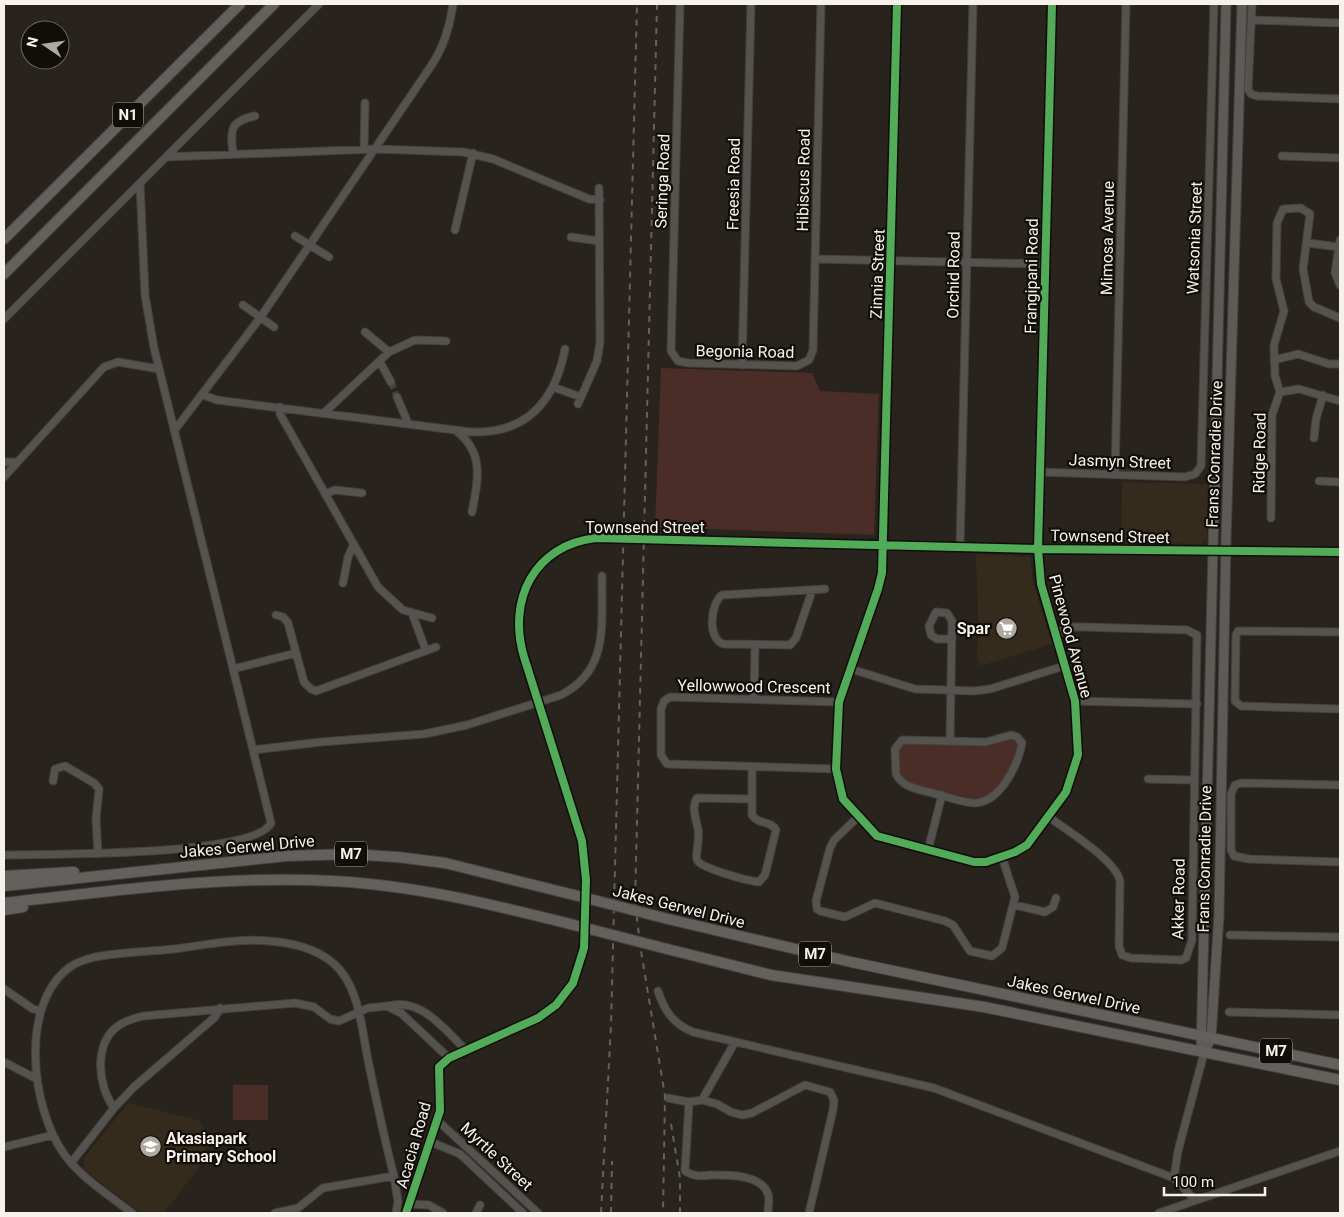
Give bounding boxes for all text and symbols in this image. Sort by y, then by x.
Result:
north arrow [20,20,70,70]
text: N [23,35,41,49]
road number: N1 [113,102,143,128]
street label: Hibiscus Road [793,129,814,231]
street label: Seringa Road [651,133,674,229]
street label: Freesia Road [723,138,744,230]
street label: Mimosa Avenue [1097,181,1118,295]
street label: Watsonia Street [1183,181,1206,295]
street label: Frangipani Road [1021,218,1042,334]
street label: Zinnia Street [866,229,889,319]
street label: Orchid Road [943,231,964,319]
street label: Begonia Road [695,341,794,362]
street label: Frans Conradie Drive [1202,380,1227,528]
street label: Ridge Road [1249,412,1270,494]
street label: Jasmyn Street [1068,450,1171,473]
street label: Townsend Street [585,518,705,537]
street label: Townsend Street [1050,526,1170,547]
street label: Pinewood Avenue [1045,572,1096,700]
supermarket icon: Spar [994,616,1018,640]
place label: Spar [957,619,990,638]
street label: Yellowwood Crescent [677,676,831,697]
street label: Frans Conradie Drive [1194,785,1215,933]
street label: Jakes Gerwel Drive [179,831,315,862]
road number: M7 [335,842,367,866]
street label: Akker Road [1168,858,1189,940]
street label: Jakes Gerwel Drive [611,881,747,932]
road number: M7 [799,942,831,966]
street label: Jakes Gerwel Drive [1006,971,1142,1018]
road number: M7 [1260,1038,1292,1064]
street label: Acacia Road [392,1100,435,1191]
street label: Myrtle Street [457,1118,536,1194]
place label: Akasiapark Primary School [166,1129,276,1166]
school or university icon: Akasiapark Primary School [138,1135,162,1159]
scale bar [1164,1164,1265,1196]
text: 100 m [1172,1173,1214,1191]

